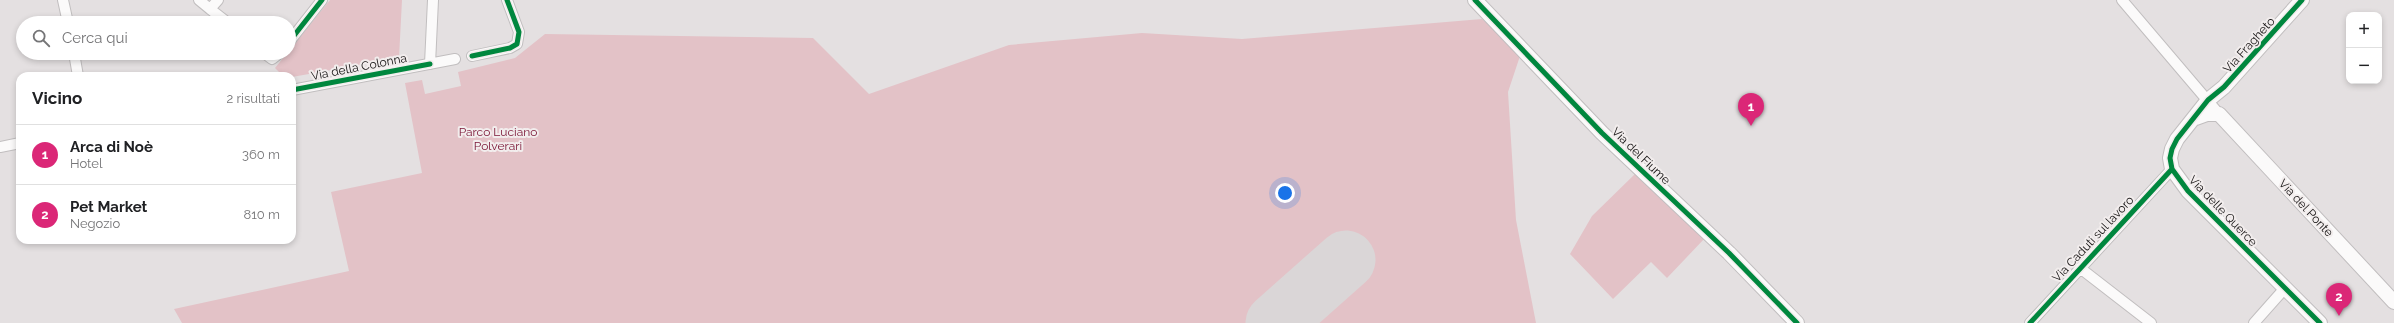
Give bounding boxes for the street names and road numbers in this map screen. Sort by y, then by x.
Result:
street label: Via Fragheto [2220,14,2278,76]
street label: Via della Colonna [310,51,408,83]
street label: Via del Fiume [1609,125,1673,187]
street label: Via delle Querce [2186,173,2260,249]
street label: Via del Ponte [2276,176,2336,240]
street label: Via Caduti sul lavoro [2050,193,2136,285]

